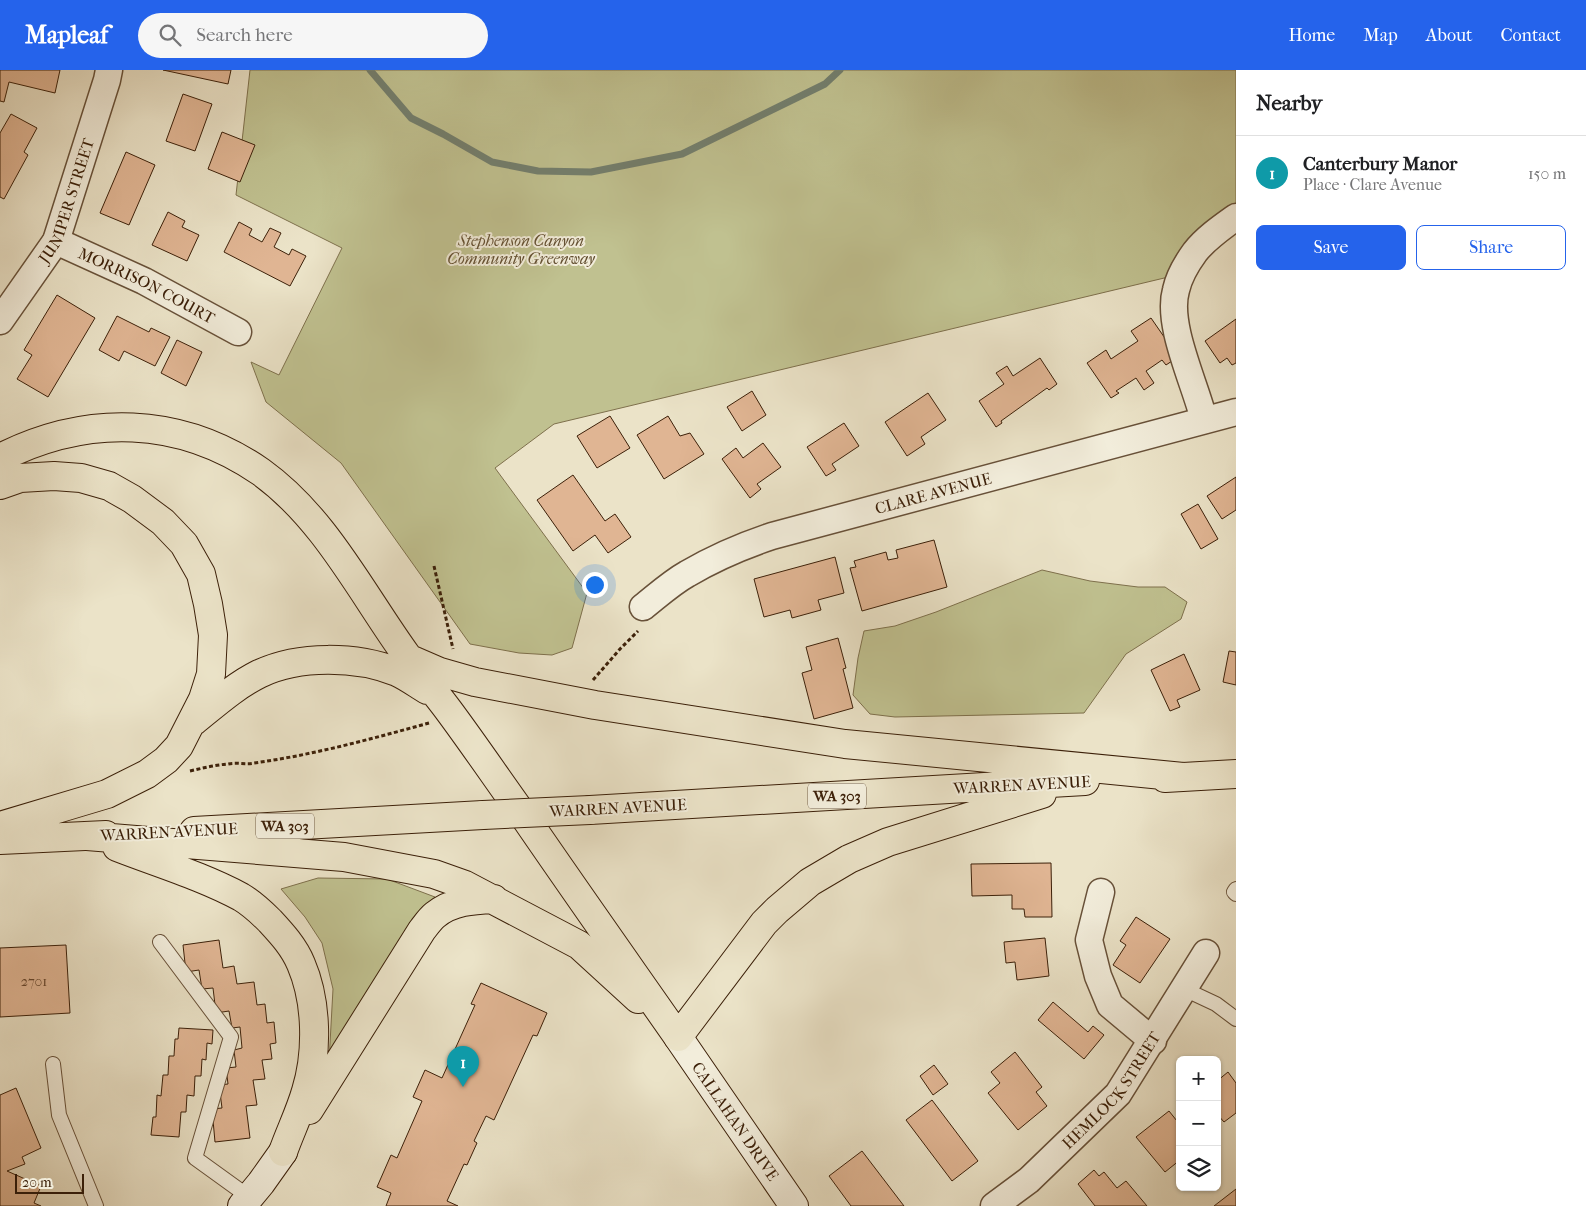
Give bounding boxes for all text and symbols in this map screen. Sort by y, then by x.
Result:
search box [138,13,488,58]
text: Mapleaf [25,21,108,49]
icon: search [156,21,184,49]
text: Search here [196,24,293,46]
text: Home [1288,25,1335,46]
text: Map [1363,25,1398,46]
text: About [1426,25,1472,46]
text: Contact [1500,25,1561,46]
text: Nearby [1256,91,1322,115]
street label: JUNIPER STREET [33,135,98,268]
text: Canterbury Manor [1303,153,1457,175]
text: 1 [1269,164,1275,183]
text: 150 m [1528,164,1566,183]
text: Place · Clare Avenue [1303,175,1442,194]
button: Save [1256,225,1406,270]
button: Share [1416,225,1566,270]
park label: Stephenson Canyon Community Greenway [447,231,595,268]
street label: MORRISON COURT [76,243,219,327]
street label: CLARE AVENUE [873,468,994,518]
your location [582,572,608,598]
street label: WARREN AVENUE [952,772,1091,798]
road number: WA 303 [808,784,866,808]
street label: WARREN AVENUE [548,795,687,821]
road number: WA 303 [256,814,314,838]
street label: WARREN AVENUE [99,819,238,845]
house number: 2701 [21,973,47,990]
street label: HEMLOCK STREET [1058,1028,1164,1153]
pin: 1 [447,1046,479,1087]
map controls [1176,1056,1221,1191]
button: + [1176,1056,1221,1101]
street label: CALLAHAN DRIVE [688,1058,783,1184]
button: − [1176,1101,1221,1146]
button: layers [1176,1146,1221,1191]
scale bar [15,1171,84,1194]
text: 20 m [22,1174,52,1191]

